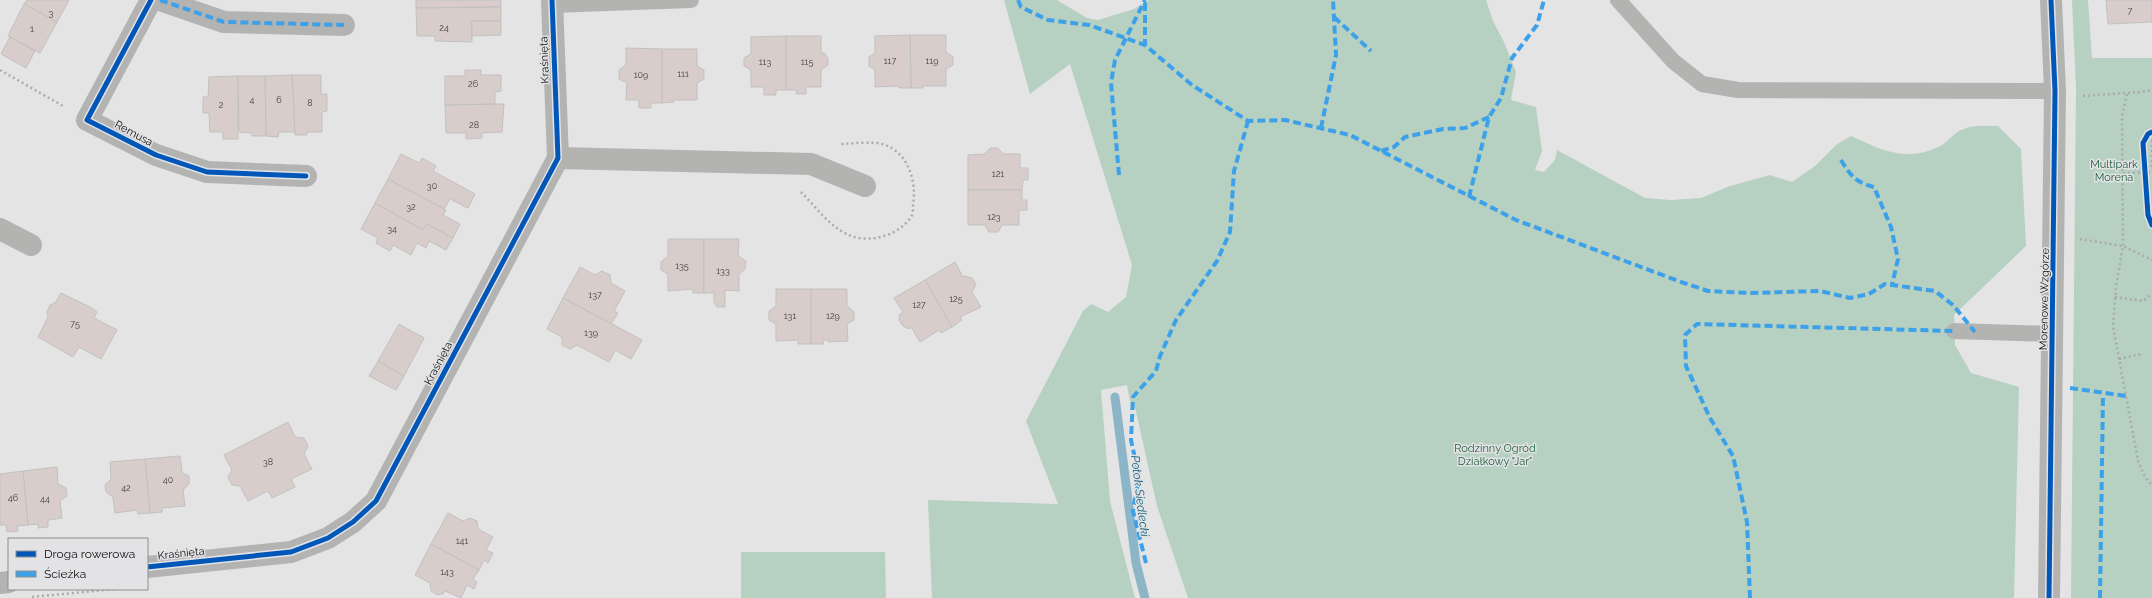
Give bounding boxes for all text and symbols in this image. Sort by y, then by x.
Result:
house number: 7 [2128,6,2133,16]
house number: 3 [49,8,54,18]
house number: 24 [439,23,449,33]
house number: 1 [30,24,34,34]
street label: Kraśnięta [537,36,552,84]
house number: 117 [884,56,896,66]
house number: 119 [926,56,938,66]
house number: 113 [759,57,771,67]
house number: 115 [801,57,813,67]
house number: 111 [677,69,689,79]
house number: 109 [634,70,648,80]
house number: 26 [468,79,479,89]
house number: 4 [250,95,255,105]
house number: 6 [276,95,282,105]
house number: 8 [307,98,313,108]
house number: 2 [219,100,224,110]
street label: Remusa [112,118,155,149]
house number: 28 [469,120,479,130]
park label: Multipark Morena [2090,158,2138,184]
house number: 121 [992,169,1004,179]
house number: 30 [427,181,438,191]
house number: 32 [406,202,416,212]
house number: 123 [987,212,1001,222]
house number: 34 [387,224,397,234]
street label: Morenowe Wzgórze [2037,247,2052,350]
house number: 135 [675,261,689,271]
house number: 133 [716,266,730,276]
house number: 137 [588,290,602,300]
house number: 125 [949,294,963,304]
house number: 127 [912,300,926,310]
house number: 131 [784,311,796,321]
house number: 129 [826,311,840,321]
house number: 75 [70,319,80,329]
house number: 139 [584,328,598,338]
street label: Kraśnięta [422,339,455,387]
park label: Rodzinny Ogród Działkowy "Jar" [1454,442,1536,468]
water label: Potok Siedlecki [1128,454,1152,538]
house number: 38 [263,457,273,467]
house number: 40 [163,475,174,485]
house number: 42 [121,483,131,493]
house number: 46 [8,493,19,503]
house number: 44 [40,494,50,504]
house number: 141 [456,536,468,546]
legend [8,538,148,590]
street label: Kraśnięta [157,545,205,562]
text: Droga rowerowa [44,547,135,561]
text: Ścieżka [44,567,86,581]
house number: 143 [440,567,454,577]

